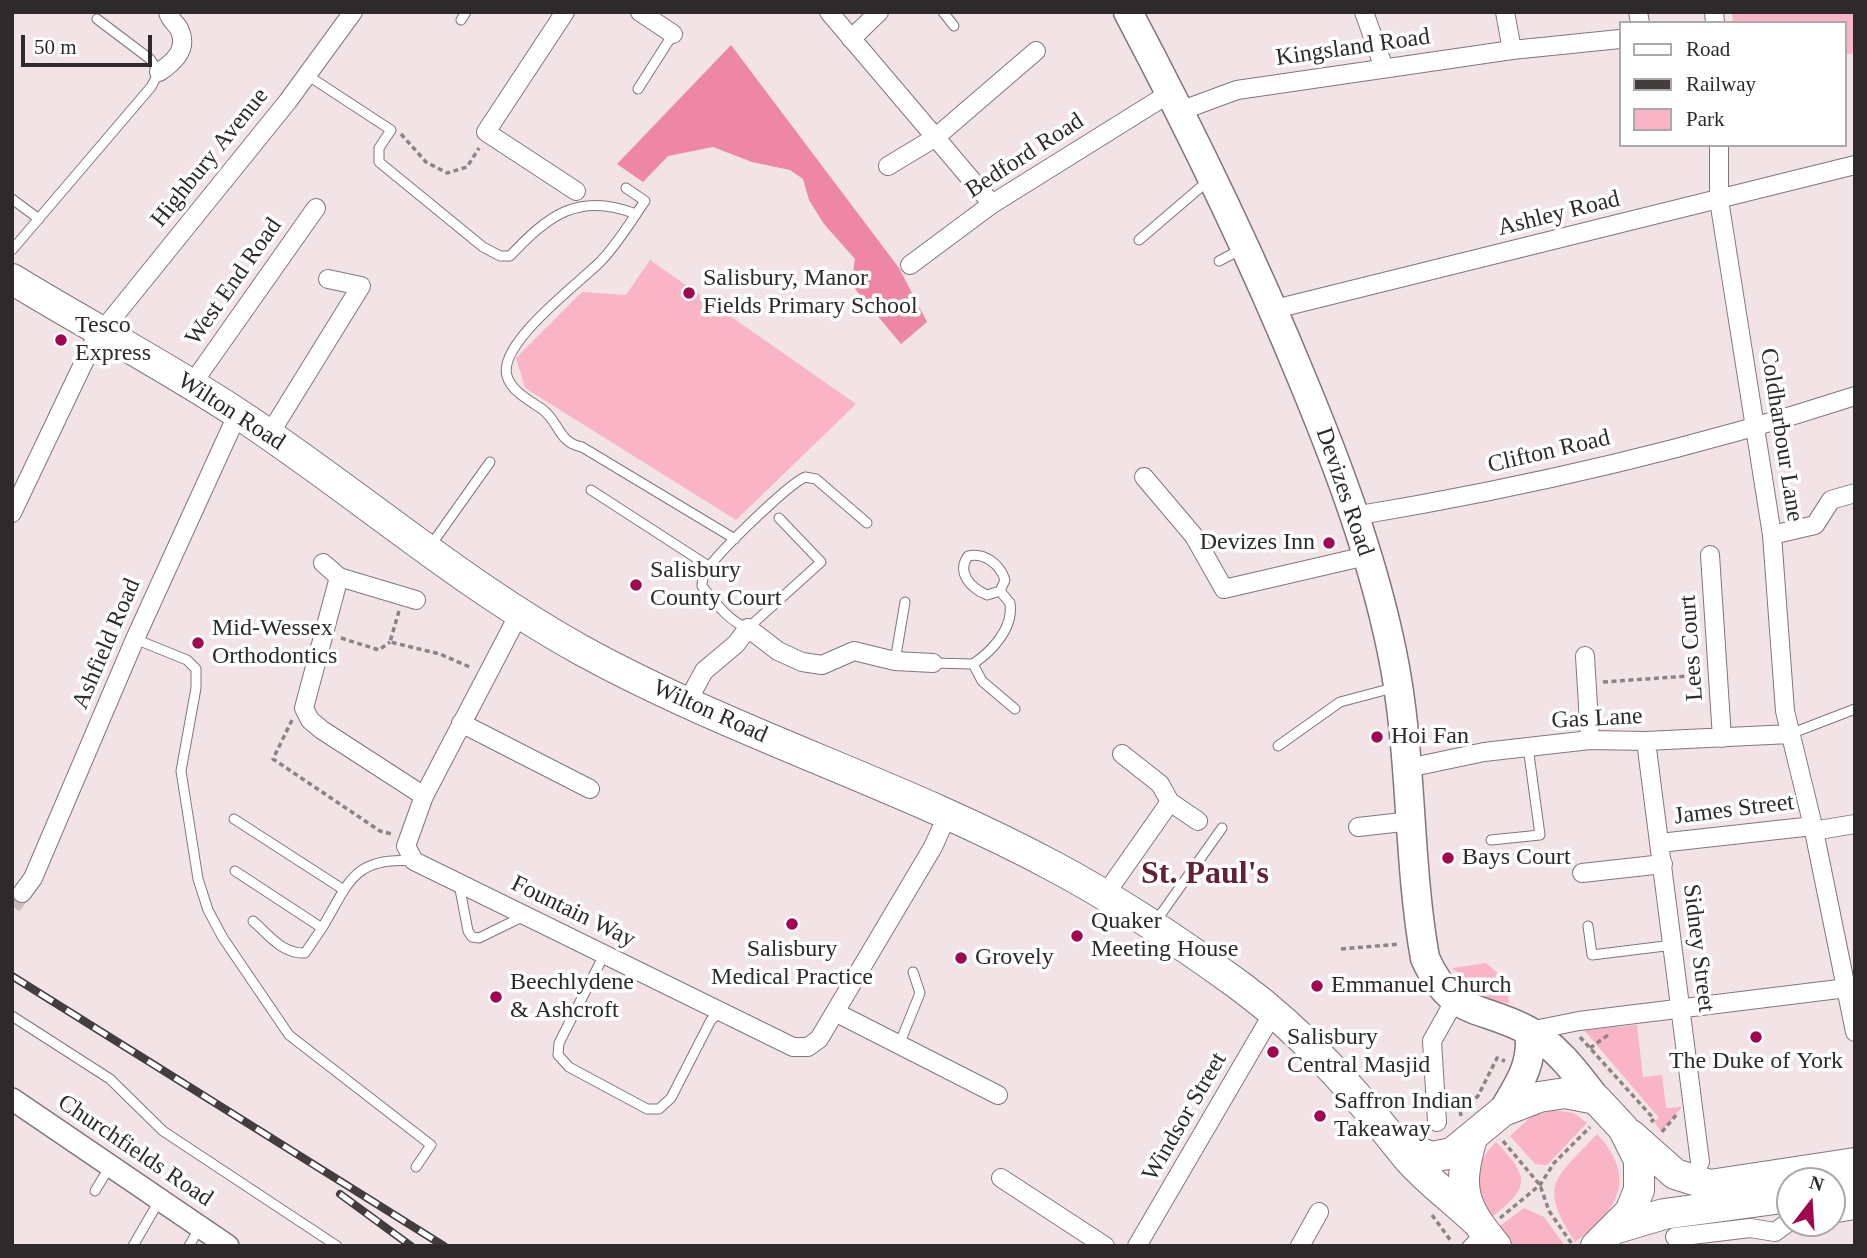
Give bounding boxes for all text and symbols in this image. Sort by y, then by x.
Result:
scale bar [24,21,156,65]
legend [1618,21,1846,147]
street label: Kingsland Road [1274,23,1432,73]
text: 50 m [34,35,77,59]
text: Road [1686,37,1730,61]
text: Railway [1686,72,1756,96]
street label: Highbury Avenue [145,83,275,233]
street label: Bedford Road [960,107,1090,205]
text: Park [1686,107,1725,131]
street label: Ashley Road [1495,185,1623,243]
street label: West End Road [180,213,288,351]
place label: Salisbury, Manor Fields Primary School [703,265,918,321]
marker: Salisbury, Manor Fields Primary School [681,285,697,301]
place label: Tesco Express [75,312,151,368]
marker: Tesco Express [53,332,69,348]
street label: Coldharbour Lane [1753,346,1809,524]
street label: Wilton Road [172,367,290,457]
street label: Devizes Road [1309,424,1379,560]
street label: Clifton Road [1485,424,1613,480]
place label: Devizes Inn [1200,529,1315,557]
marker: Devizes Inn [1321,535,1337,551]
place label: Salisbury County Court [650,557,781,613]
street label: Ashfield Road [67,574,147,714]
marker: Salisbury County Court [628,577,644,593]
street label: Lees Court [1674,594,1710,702]
place label: Mid-Wessex Orthodontics [212,615,337,671]
marker: Mid-Wessex Orthodontics [190,635,206,651]
street label: Wilton Road [648,674,772,750]
street label: Gas Lane [1551,702,1643,736]
place label: Hoi Fan [1391,723,1469,751]
marker: Hoi Fan [1369,729,1385,745]
street label: James Street [1672,788,1796,832]
place label: Bays Court [1462,844,1571,872]
marker: Bays Court [1440,850,1456,866]
district label: St. Paul's [1141,856,1269,894]
street label: Fountain Way [506,870,640,954]
street label: Sidney Street [1676,882,1720,1014]
place label: Quaker Meeting House [1091,908,1238,964]
marker: Salisbury Medical Practice [784,916,800,932]
marker: Quaker Meeting House [1069,928,1085,944]
place label: Salisbury Medical Practice [711,936,873,992]
place label: Grovely [975,944,1054,972]
marker: Grovely [953,950,969,966]
place label: Beechlydene & Ashcroft [510,969,634,1025]
place label: Emmanuel Church [1331,972,1512,1000]
marker: Emmanuel Church [1309,978,1325,994]
marker: Beechlydene & Ashcroft [488,989,504,1005]
place label: Salisbury Central Masjid [1287,1024,1430,1080]
marker: The Duke of York [1748,1029,1764,1045]
marker: Salisbury Central Masjid [1265,1044,1281,1060]
street label: Windsor Street [1137,1048,1233,1186]
place label: The Duke of York [1669,1048,1843,1076]
place label: Saffron Indian Takeaway [1334,1088,1473,1144]
street label: Churchfields Road [52,1089,218,1213]
marker: Saffron Indian Takeaway [1312,1108,1328,1124]
north arrow [1776,1167,1846,1237]
text: N [1807,1171,1826,1195]

